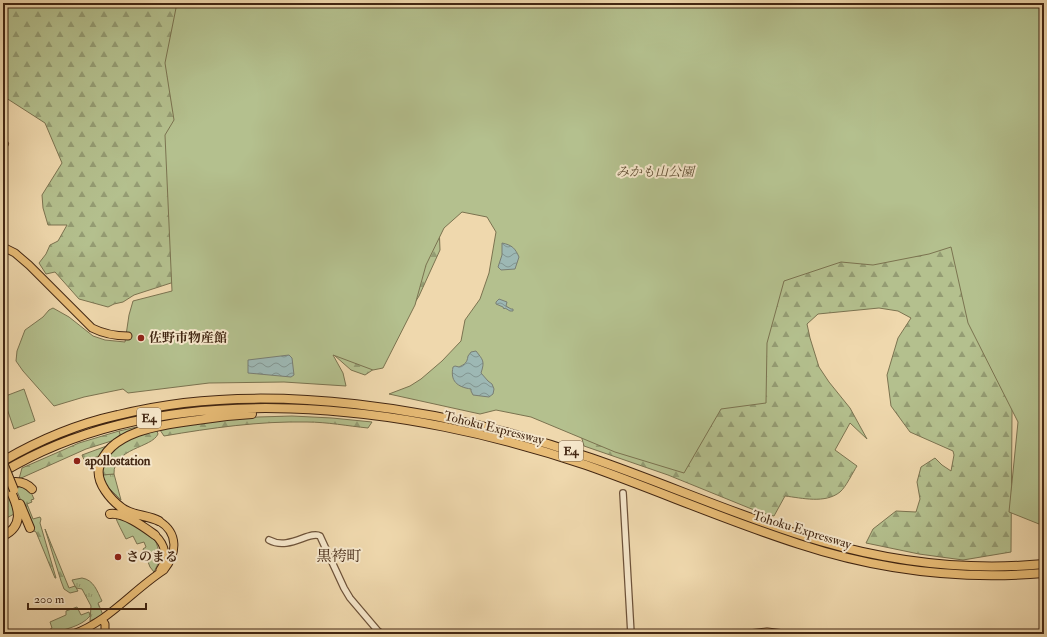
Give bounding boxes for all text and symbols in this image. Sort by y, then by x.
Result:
park label: みかも山公園 [616,164,696,180]
place label: 佐野市物産館 [149,330,227,346]
marker: 佐野市物産館 [136,333,146,343]
road number: E4 [137,408,161,428]
street label: Tohoku Expressway [442,408,546,449]
road number: E4 [559,441,583,461]
place label: apollostation [85,453,151,470]
marker: apollostation [72,456,82,466]
street label: Tohoku Expressway [750,507,854,554]
district label: 黒袴町 [316,547,362,566]
place label: さのまる [126,549,178,565]
marker: さのまる [113,552,123,562]
scale bar [28,585,146,611]
text: 200 m [34,592,65,607]

